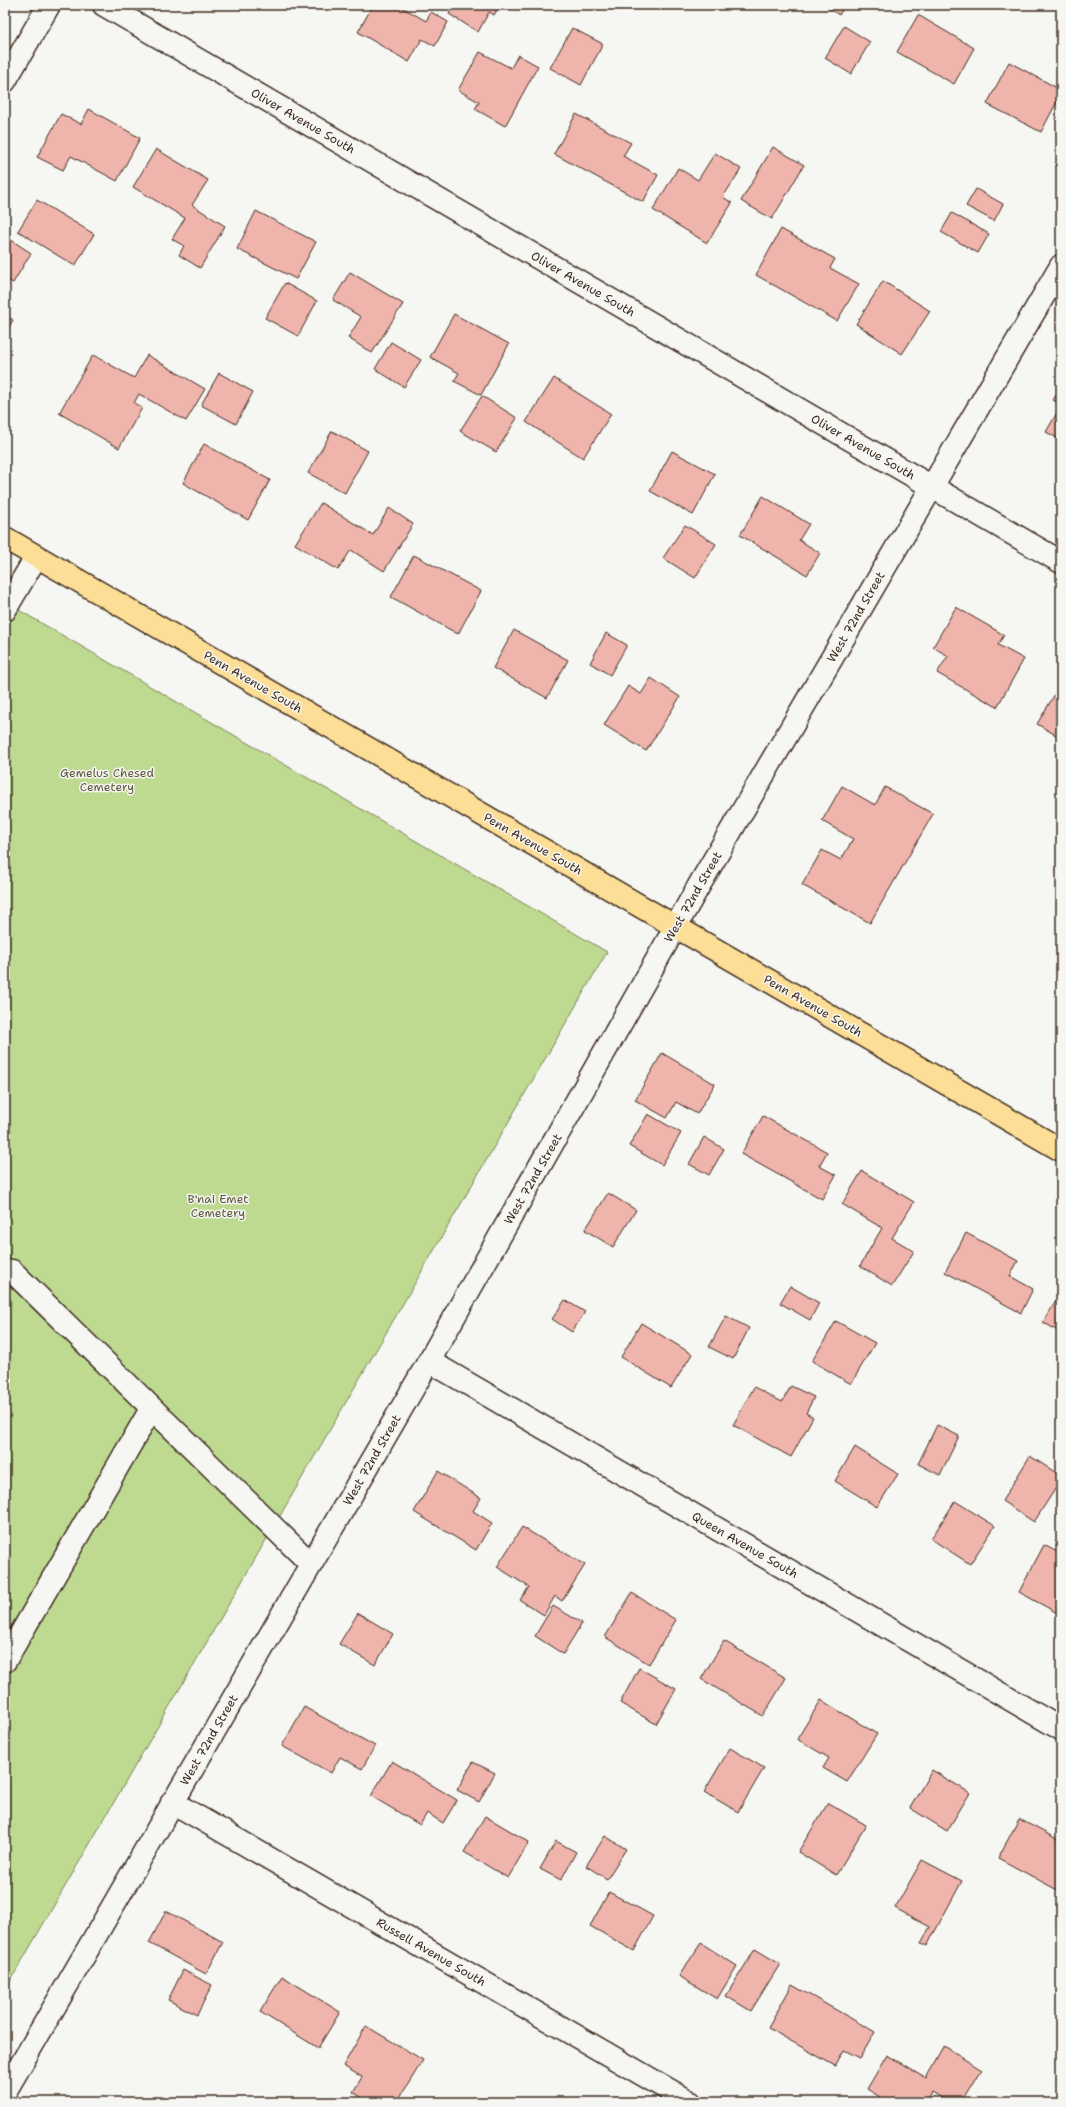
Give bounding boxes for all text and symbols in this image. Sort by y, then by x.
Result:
street label: Oliver Avenue South [248,85,358,157]
street label: Oliver Avenue South [528,248,638,320]
street label: Oliver Avenue South [808,411,918,483]
street label: West 72nd Street [823,569,889,665]
street label: Penn Avenue South [201,647,305,717]
park label: Gemelus Chesed Cemetery [60,765,154,795]
street label: Penn Avenue South [481,809,585,879]
street label: West 72nd Street [660,849,726,945]
street label: Penn Avenue South [761,971,865,1041]
street label: West 72nd Street [500,1131,566,1227]
park label: B'nai Emet Cemetery [187,1191,249,1221]
street label: West 72nd Street [339,1412,405,1508]
street label: Queen Avenue South [689,1508,801,1582]
street label: West 72nd Street [176,1692,242,1788]
street label: Russell Avenue South [373,1914,489,1990]

